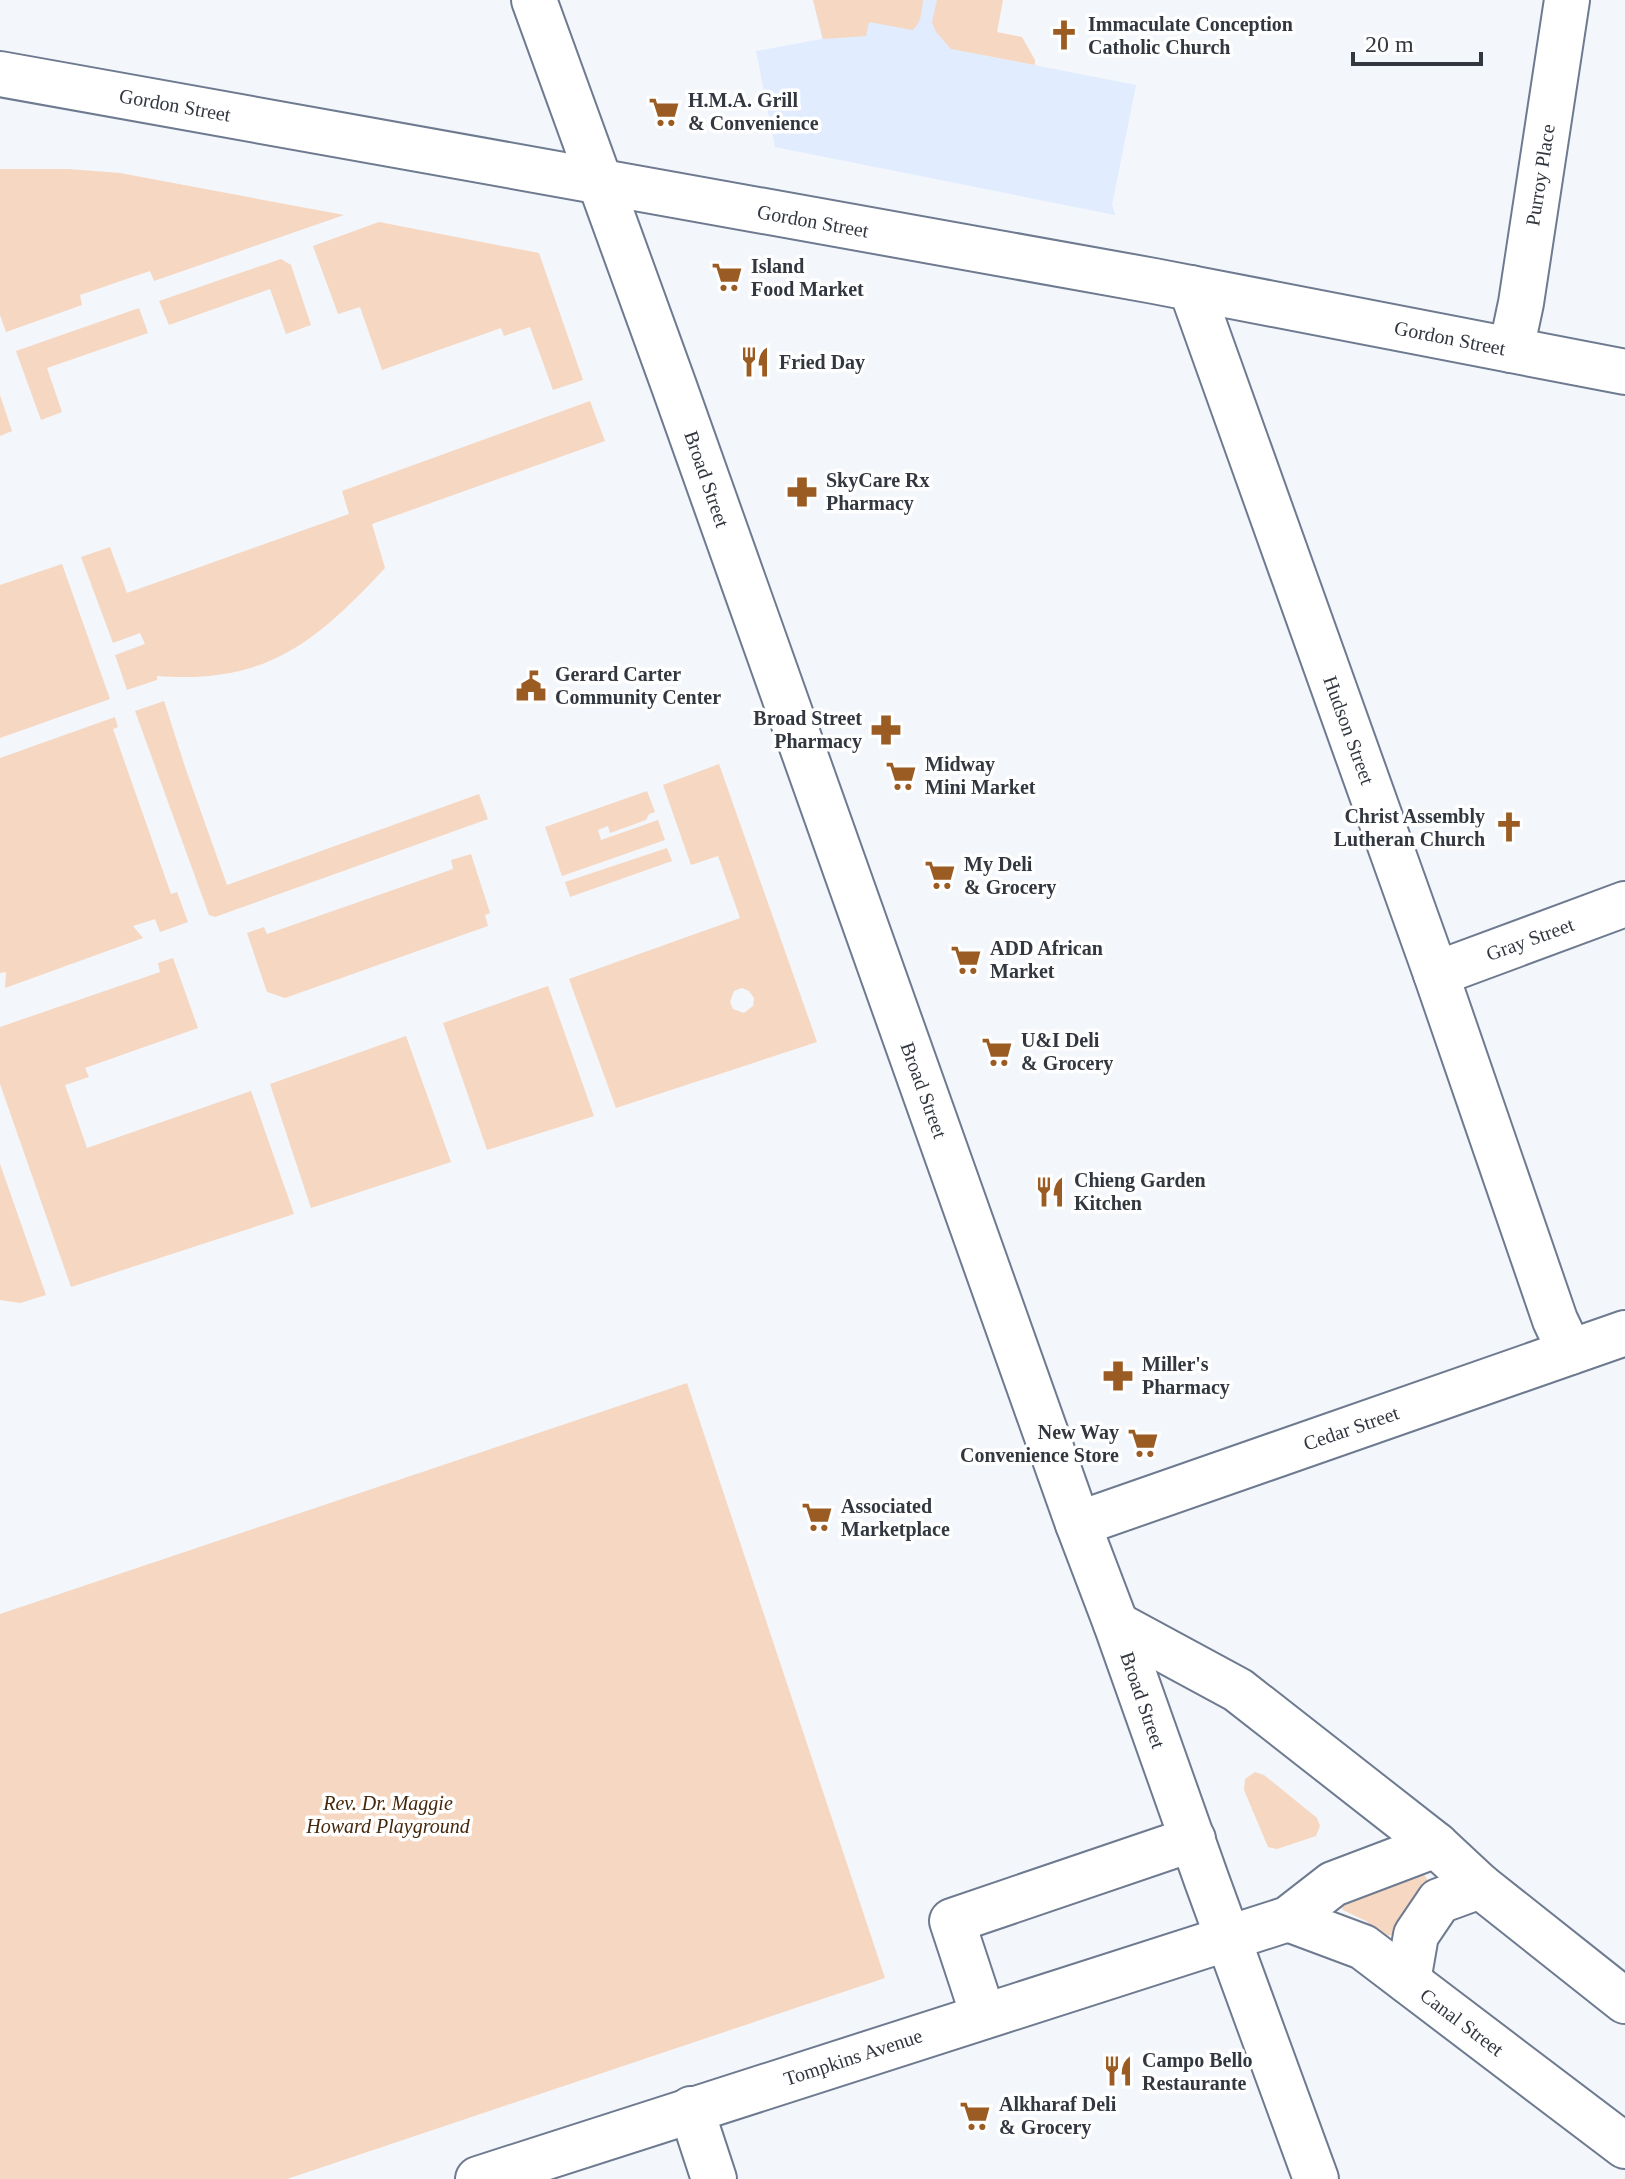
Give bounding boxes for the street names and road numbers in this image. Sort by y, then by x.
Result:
street label: Gordon Street [118,84,233,126]
street label: Purroy Place [1521,122,1560,228]
street label: Gordon Street [756,200,871,242]
street label: Gordon Street [1393,316,1508,360]
street label: Broad Street [680,428,734,531]
street label: Hudson Street [1319,673,1379,788]
street label: Gray Street [1483,913,1578,966]
street label: Broad Street [896,1039,952,1141]
street label: Cedar Street [1300,1401,1402,1455]
street label: Broad Street [1116,1649,1170,1752]
street label: Canal Street [1416,1984,1508,2061]
street label: Tompkins Avenue [781,2024,925,2091]

